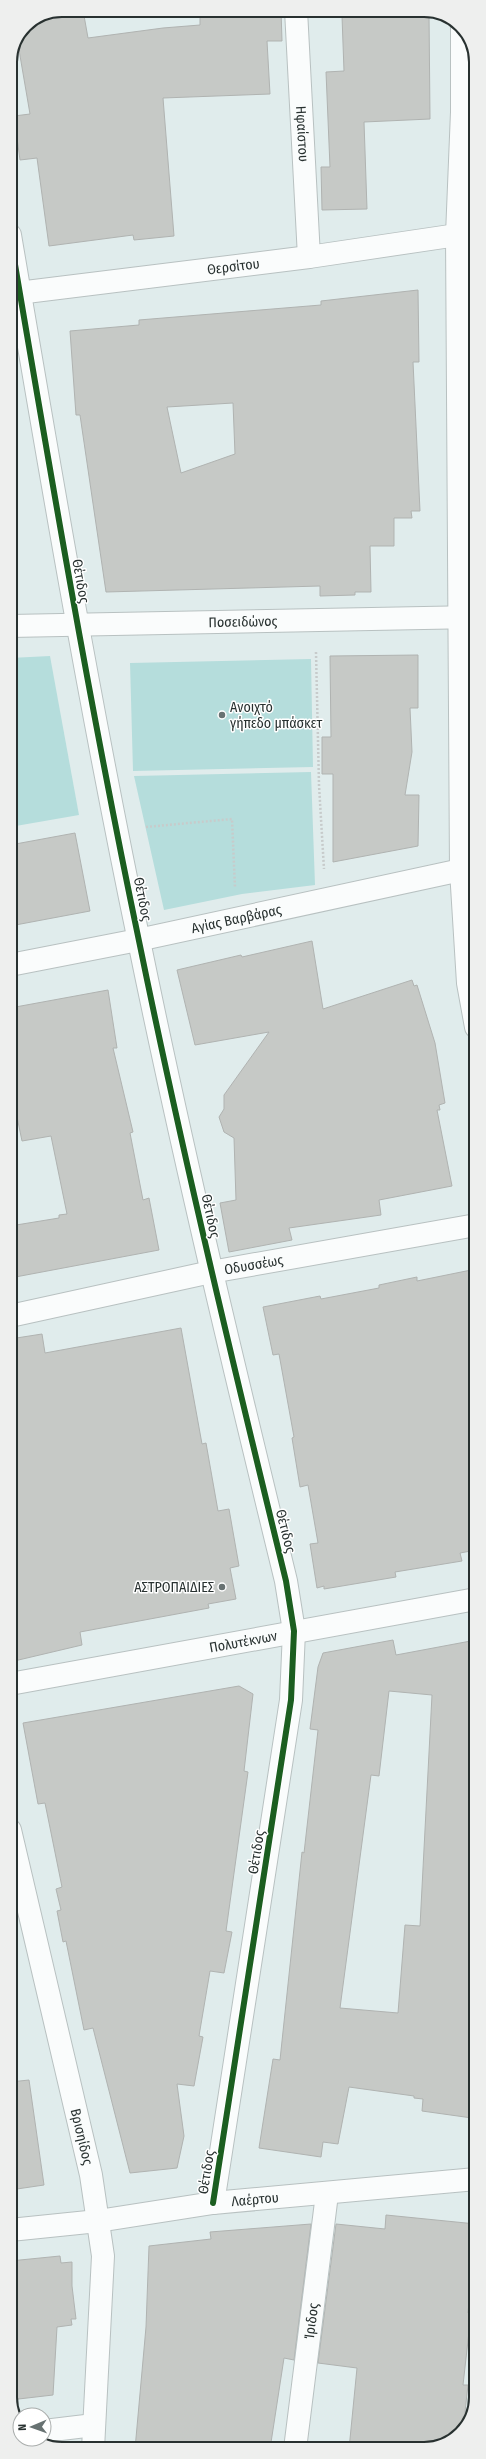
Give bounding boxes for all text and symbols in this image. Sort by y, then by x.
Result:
street label: Ηφαίστου [292,105,312,162]
street label: Θερσίτου [206,255,261,279]
street label: Θέτιδος [68,558,93,605]
street label: Ποσειδώνος [208,613,278,631]
place label: Ανοιχτό γήπεδο μπάσκετ [229,699,322,732]
marker: Ανοιχτό γήπεδο μπάσκετ [217,710,227,720]
street label: Θέτιδος [130,876,155,923]
street label: Αγίας Βαρβάρας [190,901,283,937]
street label: Θέτιδος [198,1193,223,1240]
street label: Οδυσσέως [223,1251,285,1279]
street label: Θέτιδος [272,1508,299,1555]
place label: ΑΣΤΡΟΠΑΙΔΙΕΣ [134,1579,214,1596]
marker: ΑΣΤΡΟΠΑΙΔΙΕΣ [217,1582,227,1592]
street label: Πολυτέκνων [208,1627,279,1656]
street label: Θέτιδος [245,1829,268,1875]
street label: Βρισηίδος [67,2107,96,2167]
street label: Θέτιδος [195,2149,218,2195]
street label: Λαέρτου [231,2189,280,2210]
street label: Ίριδος [301,2302,322,2340]
north arrow [12,2407,52,2447]
text: N [16,2424,29,2431]

